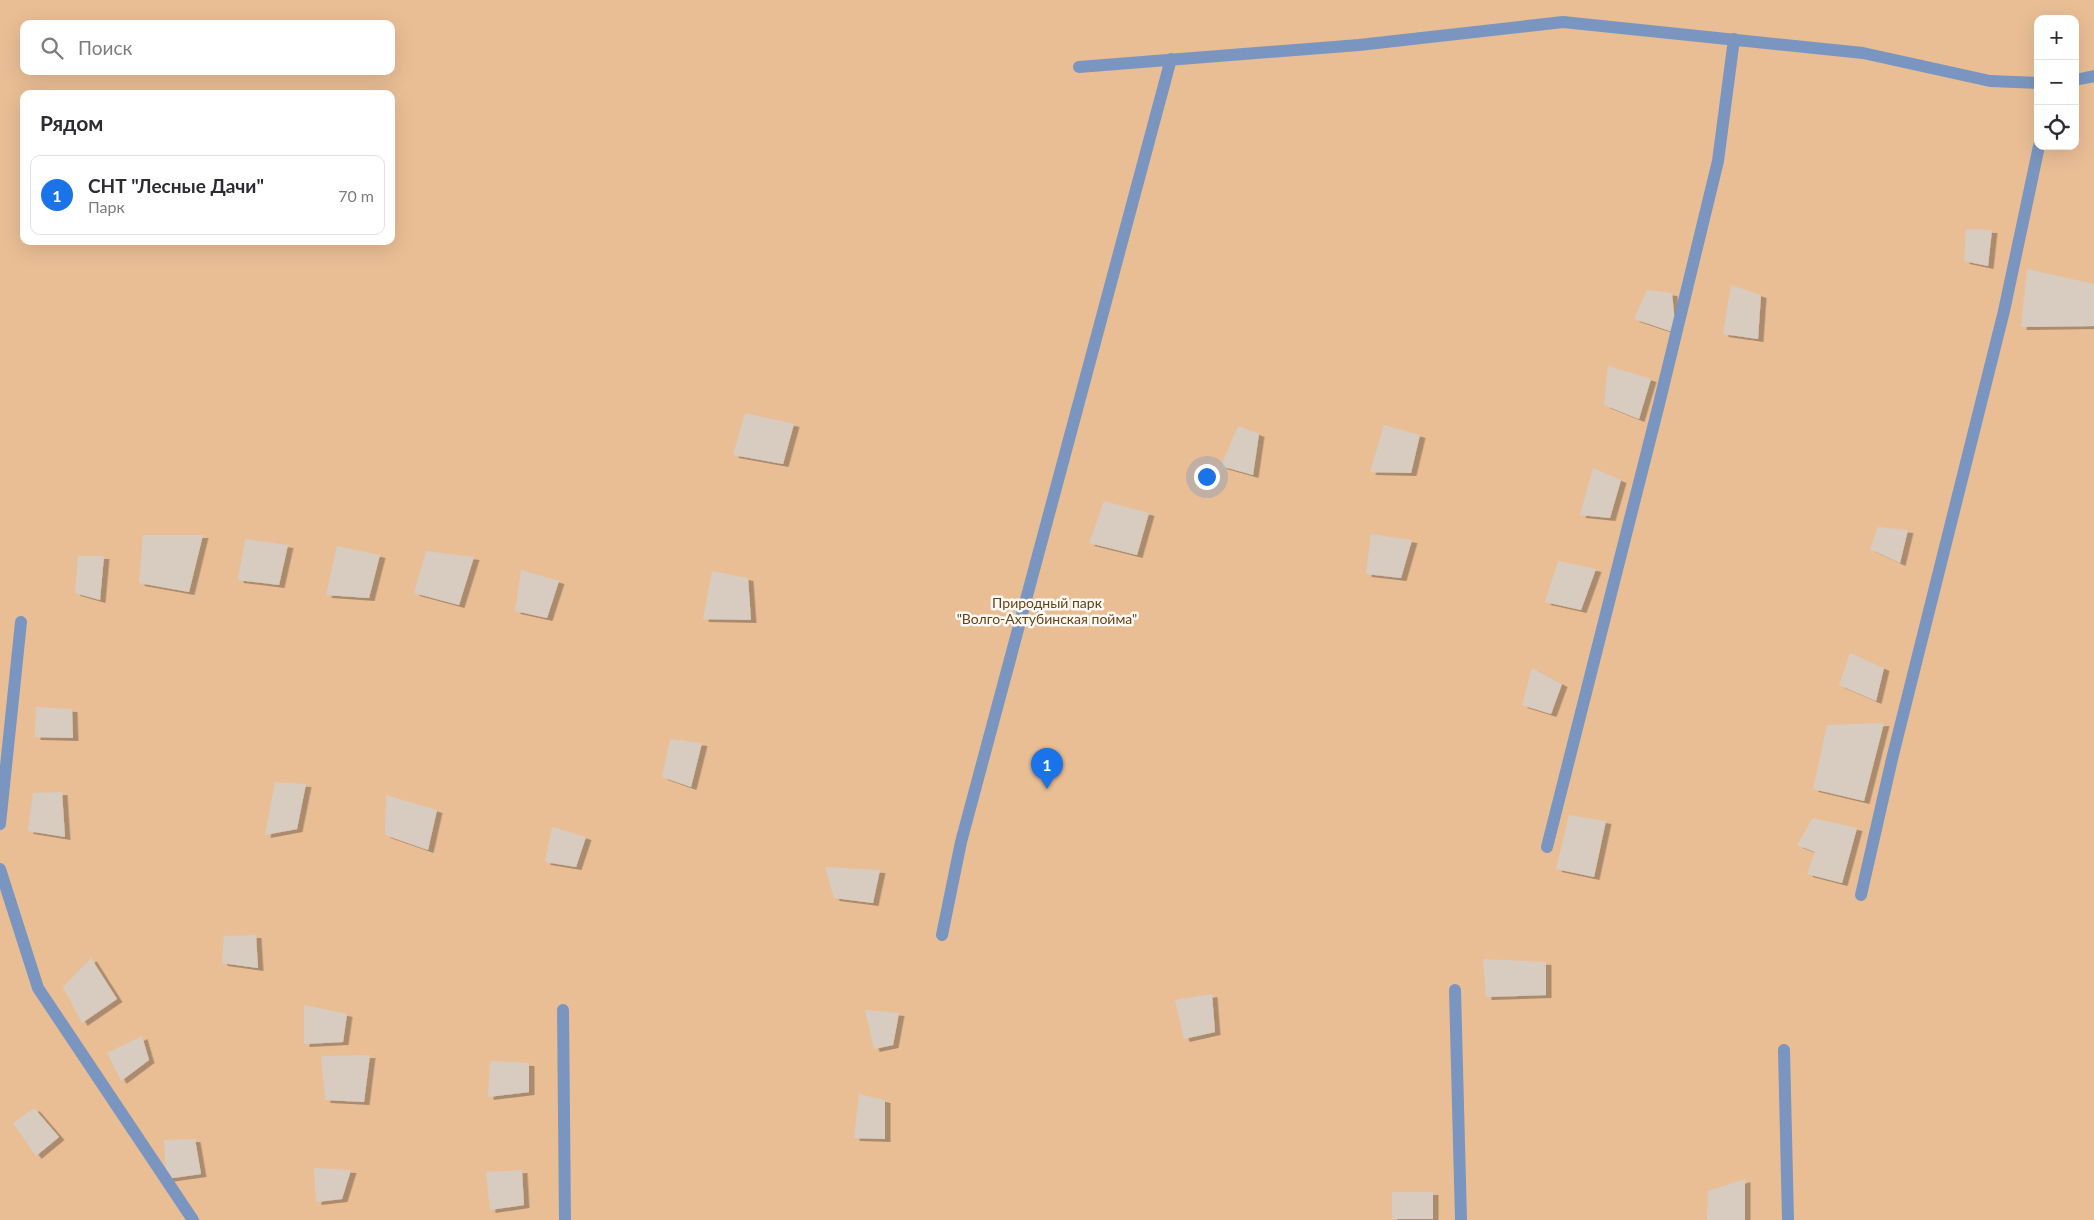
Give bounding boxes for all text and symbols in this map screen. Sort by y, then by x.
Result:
map controls [2034,15,2079,150]
button: + [2034,15,2079,60]
search box [20,20,395,75]
icon: search [38,34,66,62]
text: Поиск [78,36,132,59]
button: − [2034,60,2079,105]
button: locate [2034,105,2079,150]
text: Рядом [40,110,103,135]
text: СНТ "Лесные Дачи" [88,174,264,197]
text: 1 [52,186,62,205]
text: 70 m [338,186,374,205]
text: Парк [88,197,125,216]
your location [1194,464,1220,490]
park label: Природный парк "Волго-Ахтубинская пойма" [957,594,1137,627]
pin: 1 [1031,748,1063,789]

